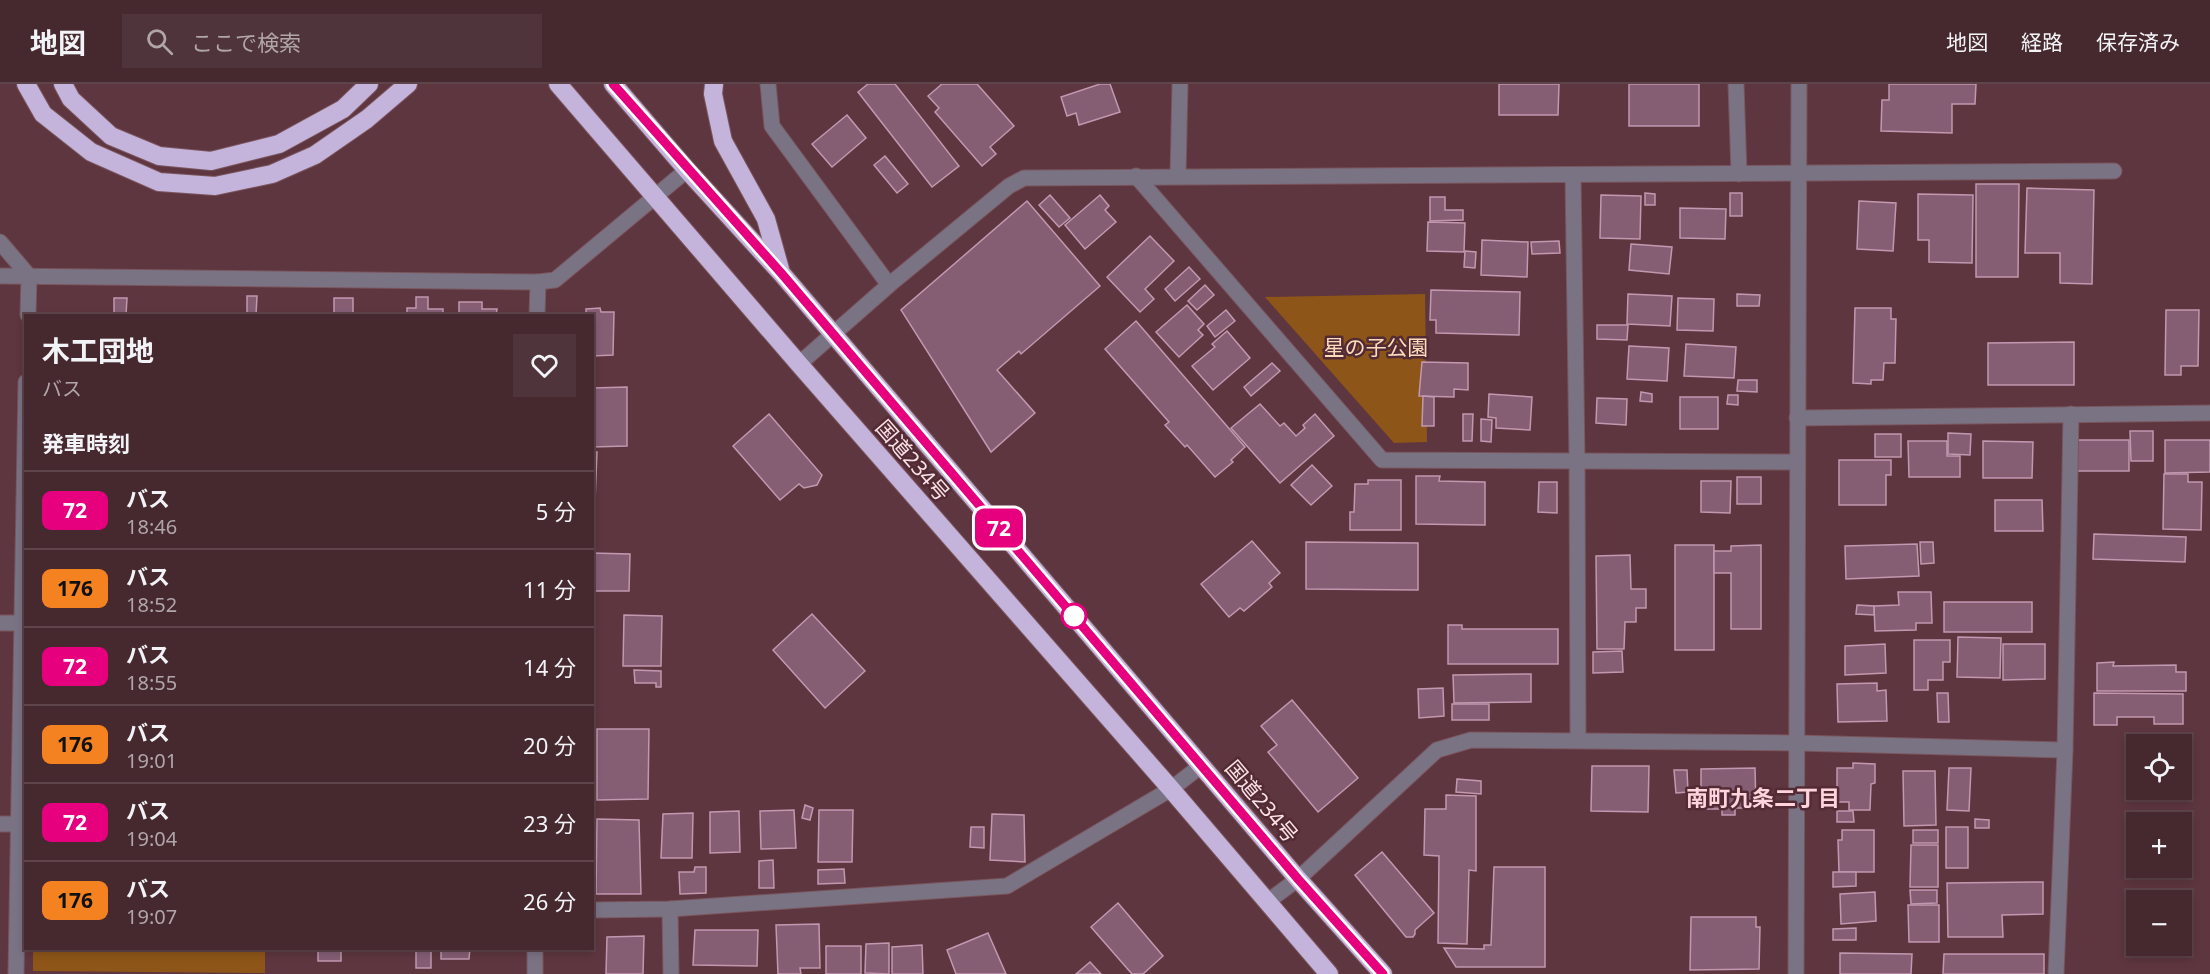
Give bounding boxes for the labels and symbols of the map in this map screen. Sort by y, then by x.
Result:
park label: 星の子公園 [1324,333,1429,361]
street label: 国道234号 [870,413,956,507]
line badge: 72 [972,508,1026,548]
unlabelled marker [1061,603,1087,629]
street label: 国道234号 [1219,754,1305,848]
district label: 南町九条二丁目 [1686,782,1840,812]

